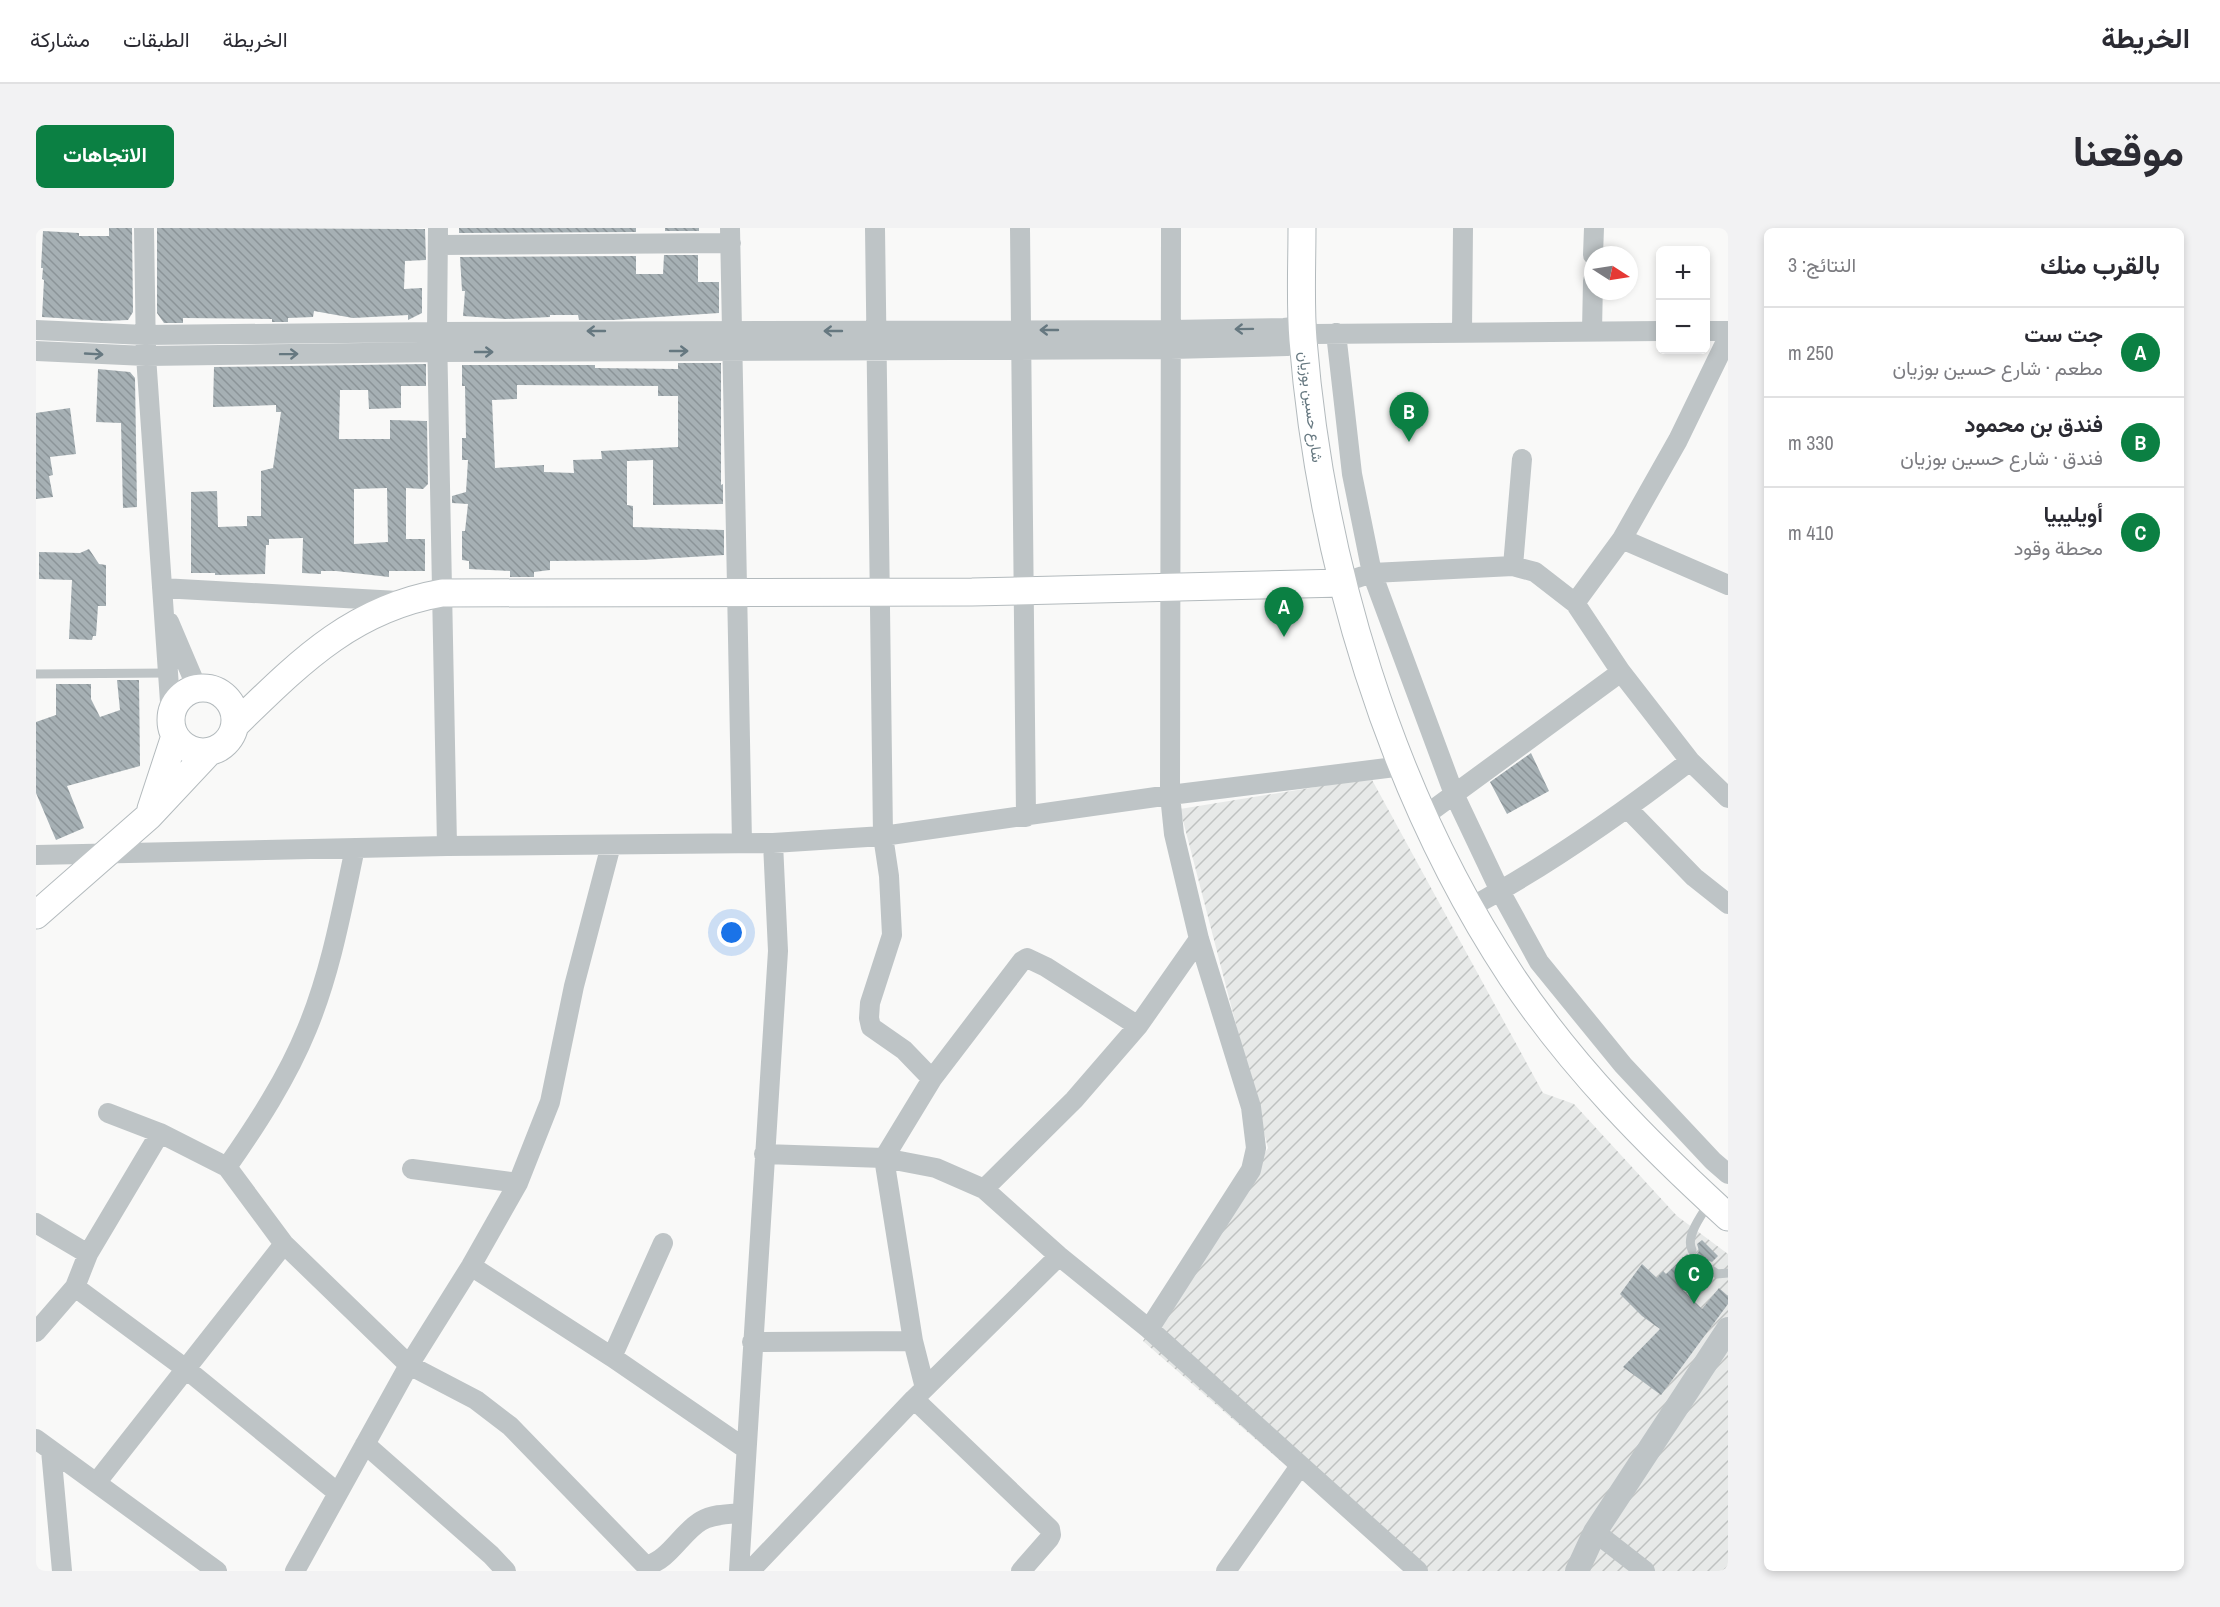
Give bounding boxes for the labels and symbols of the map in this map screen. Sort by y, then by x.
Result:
north arrow [1584,246,1638,300]
one-way arrow [1234,323,1254,335]
one-way arrow [1039,324,1059,336]
one-way arrow [586,325,606,337]
one-way arrow [823,325,843,337]
one-way arrow [669,345,689,357]
one-way arrow [474,346,494,358]
one-way arrow [84,348,104,359]
one-way arrow [279,348,299,360]
street label: شارع حسين بوزيان [1293,350,1328,464]
pin: B [1390,392,1428,442]
pin: A [1264,588,1304,637]
your location [717,918,746,947]
pin: C [1674,1254,1714,1304]

